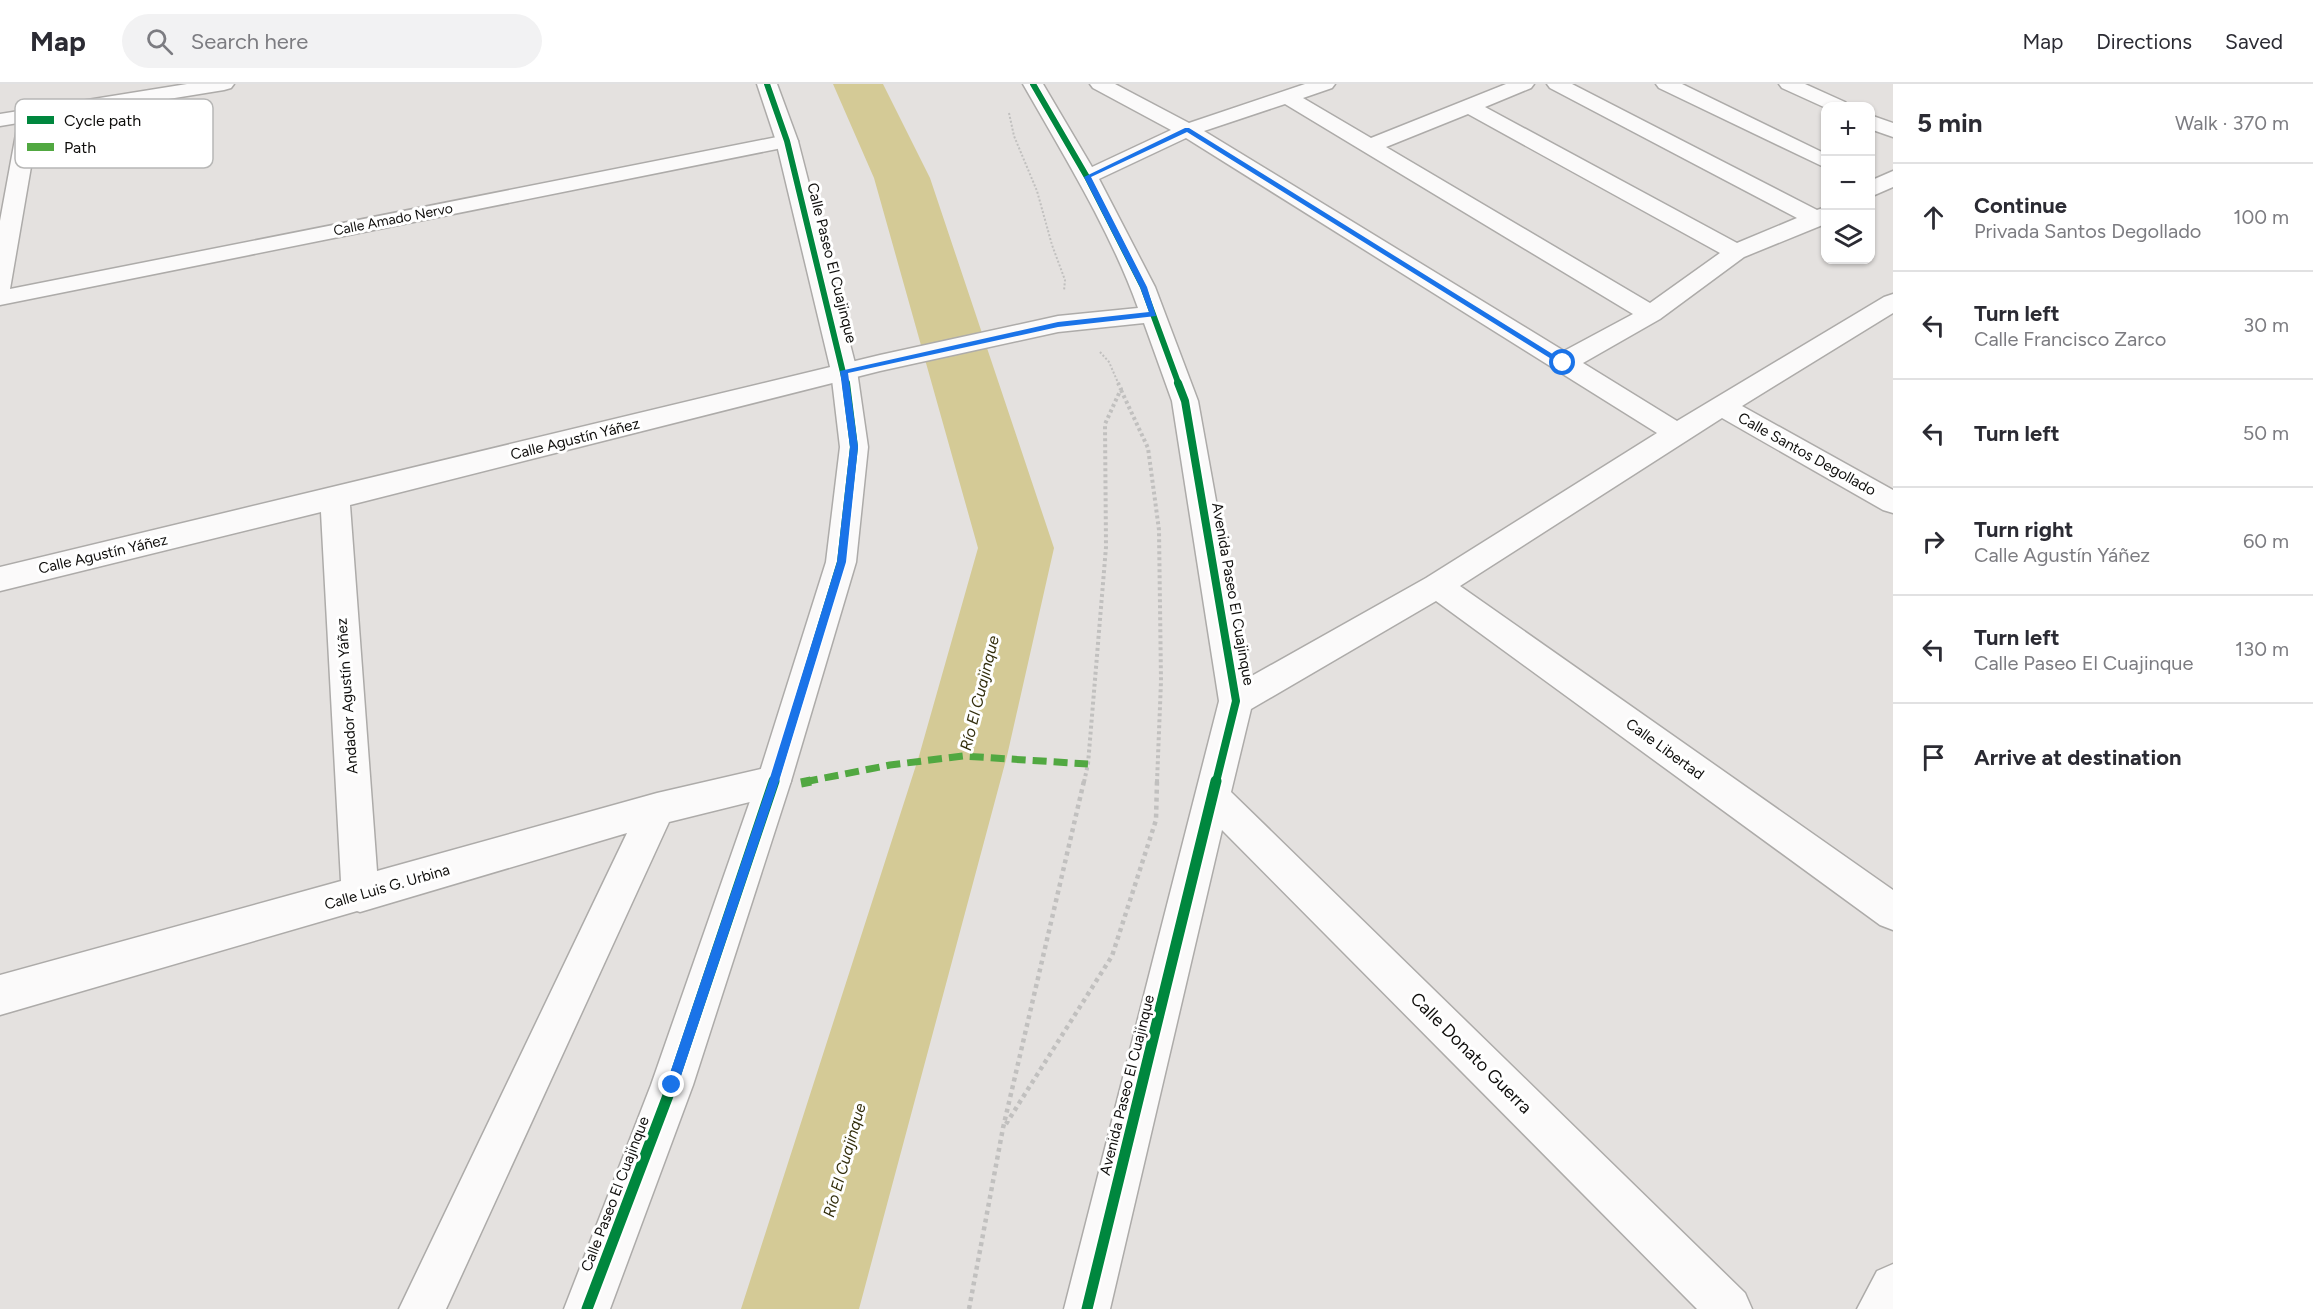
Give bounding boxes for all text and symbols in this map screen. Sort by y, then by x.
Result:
search box [122,14,542,68]
text: Map [30,24,86,58]
icon: search [143,25,176,58]
text: Search here [191,28,308,55]
text: Map [2022,29,2063,54]
text: Directions [2096,29,2192,54]
text: Saved [2225,29,2283,54]
legend [15,99,213,168]
map controls [1821,102,1875,264]
button: + [1821,102,1875,156]
text: 5 min [1917,107,1983,139]
text: Cycle path [64,111,141,130]
text: Walk · 370 m [2175,111,2289,135]
text: Path [64,138,96,157]
button: − [1821,156,1875,210]
street label: Calle Paseo El Cuajinque [803,181,861,345]
text: Continue [1974,192,2067,219]
street label: Calle Amado Nervo [332,200,454,239]
icon: ahead [1917,201,1950,234]
text: 100 m [2233,205,2289,229]
button: layers [1821,210,1875,264]
text: Privada Santos Degollado [1974,219,2201,243]
text: Turn left [1974,300,2060,327]
icon: left [1917,309,1950,342]
text: 30 m [2243,313,2289,337]
text: Calle Francisco Zarco [1974,327,2166,351]
route start [1549,349,1575,375]
street label: Calle Santos Degollado [1735,409,1879,500]
street label: Calle Agustín Yáñez [509,414,641,464]
icon: left [1917,417,1950,450]
text: Turn left [1974,420,2060,447]
text: 50 m [2243,421,2289,445]
street label: Avenida Paseo El Cuajinque [1208,501,1258,687]
text: Turn right [1974,516,2073,543]
icon: right [1917,525,1950,558]
text: 60 m [2243,529,2289,553]
street label: Calle Agustín Yáñez [37,530,169,578]
text: Calle Agustín Yáñez [1974,543,2150,567]
street label: Andador Agustín Yáñez [333,617,361,775]
text: Turn left [1974,624,2060,651]
water label: Río El Cuajinque [956,633,1003,753]
icon: left [1917,633,1950,666]
text: 130 m [2235,637,2289,661]
text: Calle Paseo El Cuajinque [1974,651,2193,675]
street label: Calle Libertad [1622,715,1708,783]
icon: arrive [1917,741,1950,774]
text: Arrive at destination [1974,744,2182,771]
street label: Calle Luis G. Urbina [322,861,452,913]
street label: Calle Donato Guerra [1406,988,1536,1118]
street label: Avenida Paseo El Cuajinque [1096,993,1158,1177]
route end [658,1071,684,1097]
water label: Río El Cuajinque [819,1101,870,1219]
street label: Calle Paseo El Cuajinque [577,1114,653,1274]

